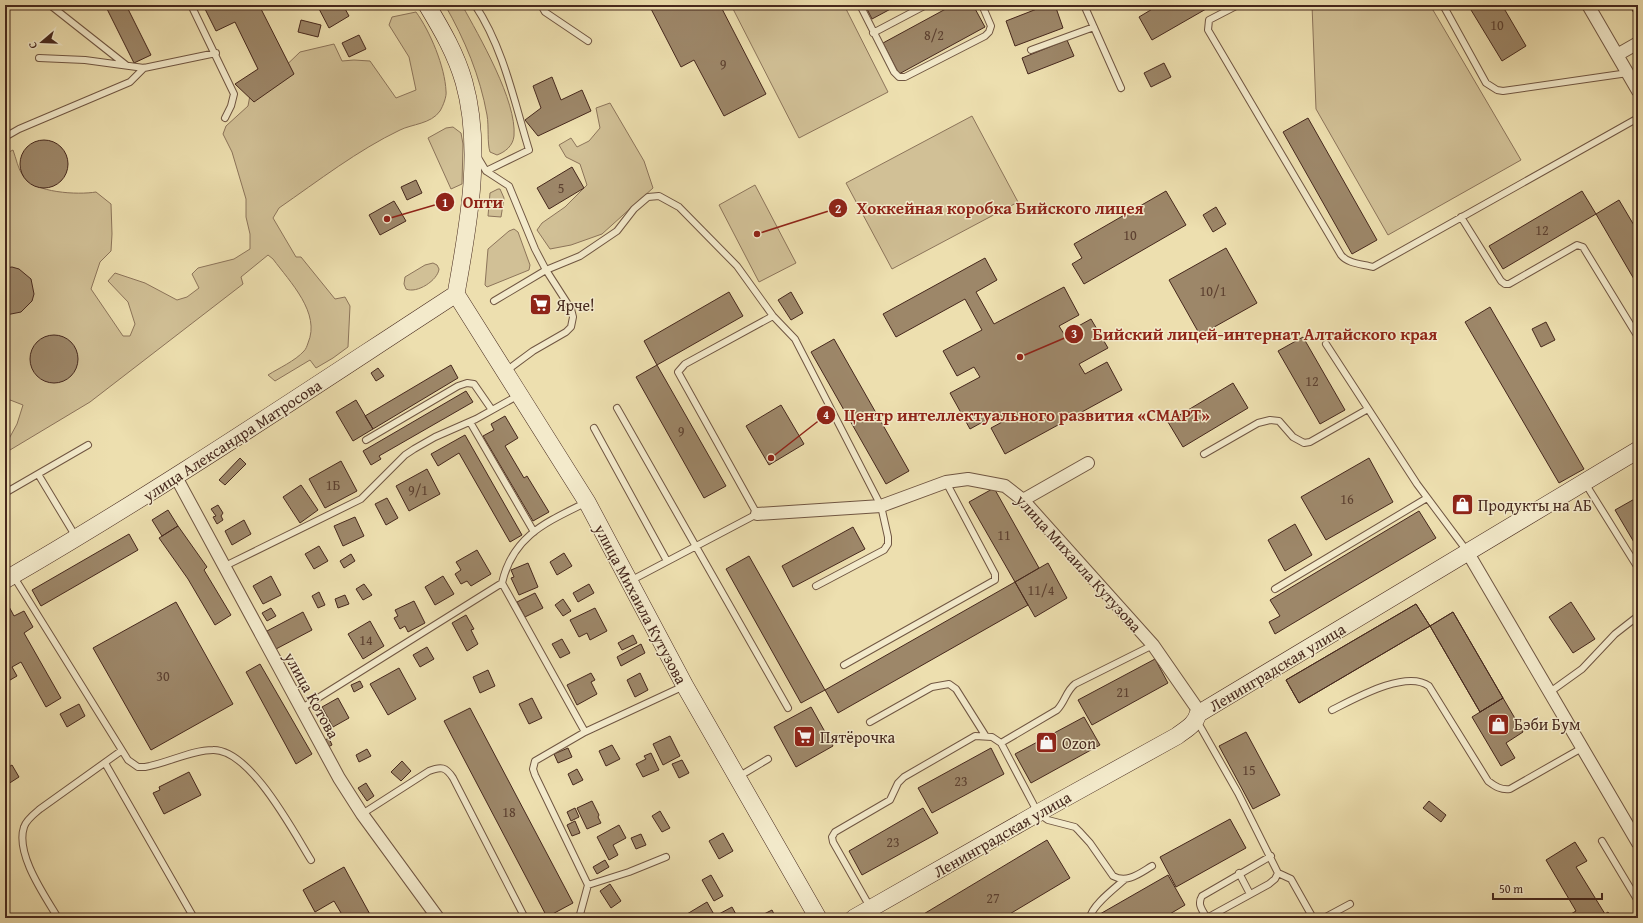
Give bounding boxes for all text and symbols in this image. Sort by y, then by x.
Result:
house number: 10 [1490,15,1504,35]
north arrow [22,22,62,62]
house number: 8/2 [924,25,944,45]
text: С [24,40,41,51]
house number: 9 [720,54,727,74]
house number: 5 [558,178,564,198]
callout: Опти [435,188,512,217]
text: Опти [463,189,504,214]
text: 1 [442,194,448,211]
callout: Хоккейная коробка Бийского лицея [828,194,1151,223]
text: Хоккейная коробка Бийского лицея [856,195,1144,220]
text: 2 [835,200,841,217]
house number: 12 [1535,220,1549,240]
house number: 10 [1123,225,1137,245]
house number: 10/1 [1200,281,1226,301]
supermarket icon: Ярче! [528,292,554,318]
place label: Ярче! [555,293,595,317]
callout: Бийский лицей-интернат Алтайского края [1064,319,1445,348]
text: Бийский лицей-интернат Алтайского края [1093,321,1437,346]
text: 3 [1071,325,1077,342]
house number: 12 [1305,371,1319,391]
street label: улица Александра Матросова [137,373,326,508]
callout: Центр интеллектуального развития «СМАРТ» [816,400,1218,429]
text: Центр интеллектуального развития «СМАРТ» [844,402,1210,427]
text: 4 [823,406,829,423]
house number: 9 [678,421,685,441]
house number: 1Б [326,475,340,495]
house number: 9/1 [408,480,428,500]
street label: улица Михаила Кутузова [1010,488,1148,638]
house number: 16 [1340,489,1354,509]
shop icon: Продукты на АБ [1449,492,1475,518]
place label: Продукты на АБ [1478,493,1592,517]
street label: улица Михаила Кутузова [588,519,694,689]
house number: 11 [997,525,1011,545]
house number: 11/4 [1028,580,1055,600]
street label: Ленинградская улица [1204,617,1350,717]
house number: 14 [359,630,373,650]
street label: улица Котова [278,646,346,743]
house number: 30 [156,666,170,686]
house number: 21 [1116,682,1130,702]
shop icon: Бэби Бум [1485,711,1511,737]
place label: Бэби Бум [1514,712,1580,736]
supermarket icon: Пятёрочка [791,724,817,750]
place label: Пятёрочка [820,725,895,749]
shop icon: Ozon [1034,730,1060,756]
place label: Ozon [1062,731,1096,755]
house number: 15 [1242,760,1256,780]
house number: 23 [954,771,968,791]
street label: Ленинградская улица [929,785,1076,883]
house number: 18 [502,802,516,822]
house number: 23 [886,832,900,852]
scale bar [1493,875,1602,901]
text: 50 m [1499,880,1523,897]
house number: 27 [986,888,1000,908]

